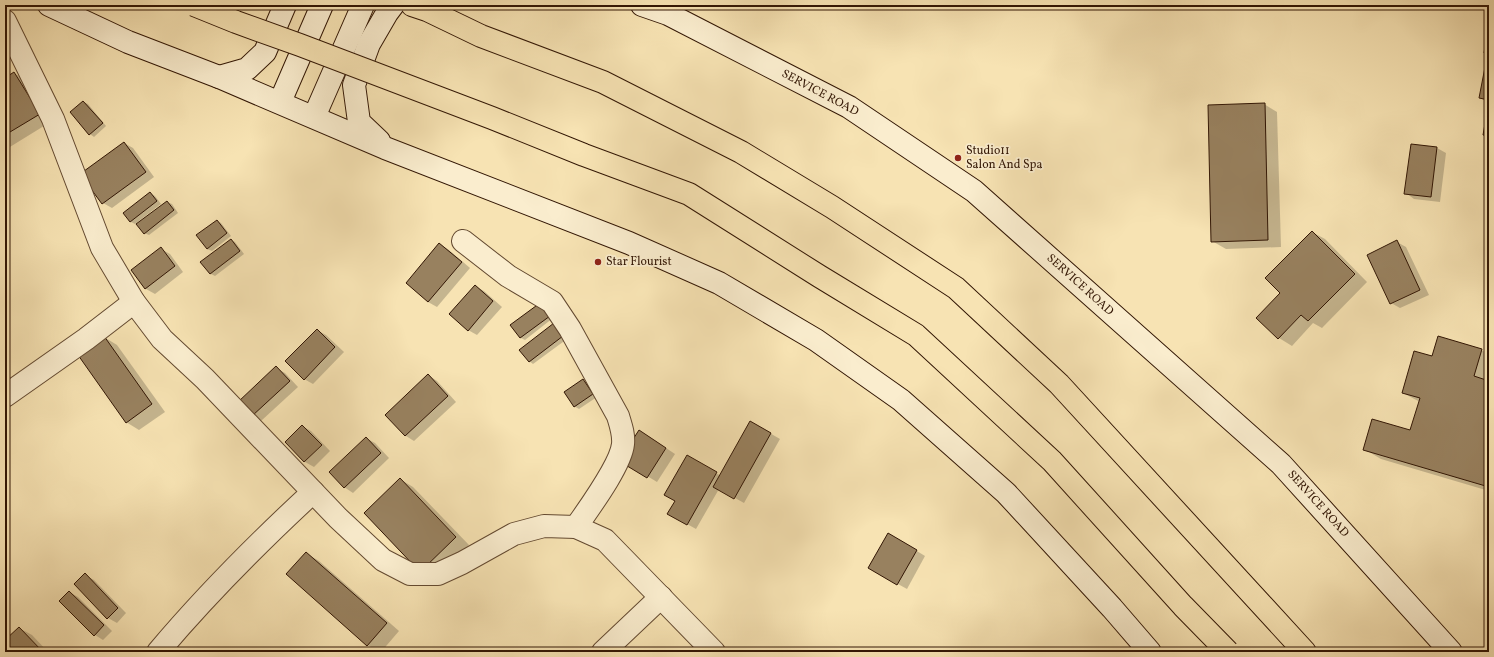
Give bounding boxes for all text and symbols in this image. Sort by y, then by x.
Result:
street label: SERVICE ROAD [779,66,862,120]
place label: Studio11 Salon And Spa [966,143,1042,173]
marker: Studio11 Salon And Spa [953,153,963,163]
street label: SERVICE ROAD [1043,251,1117,320]
place label: Star Flourist [606,254,672,270]
marker: Star Flourist [593,257,603,267]
street label: SERVICE ROAD [1284,467,1353,541]

